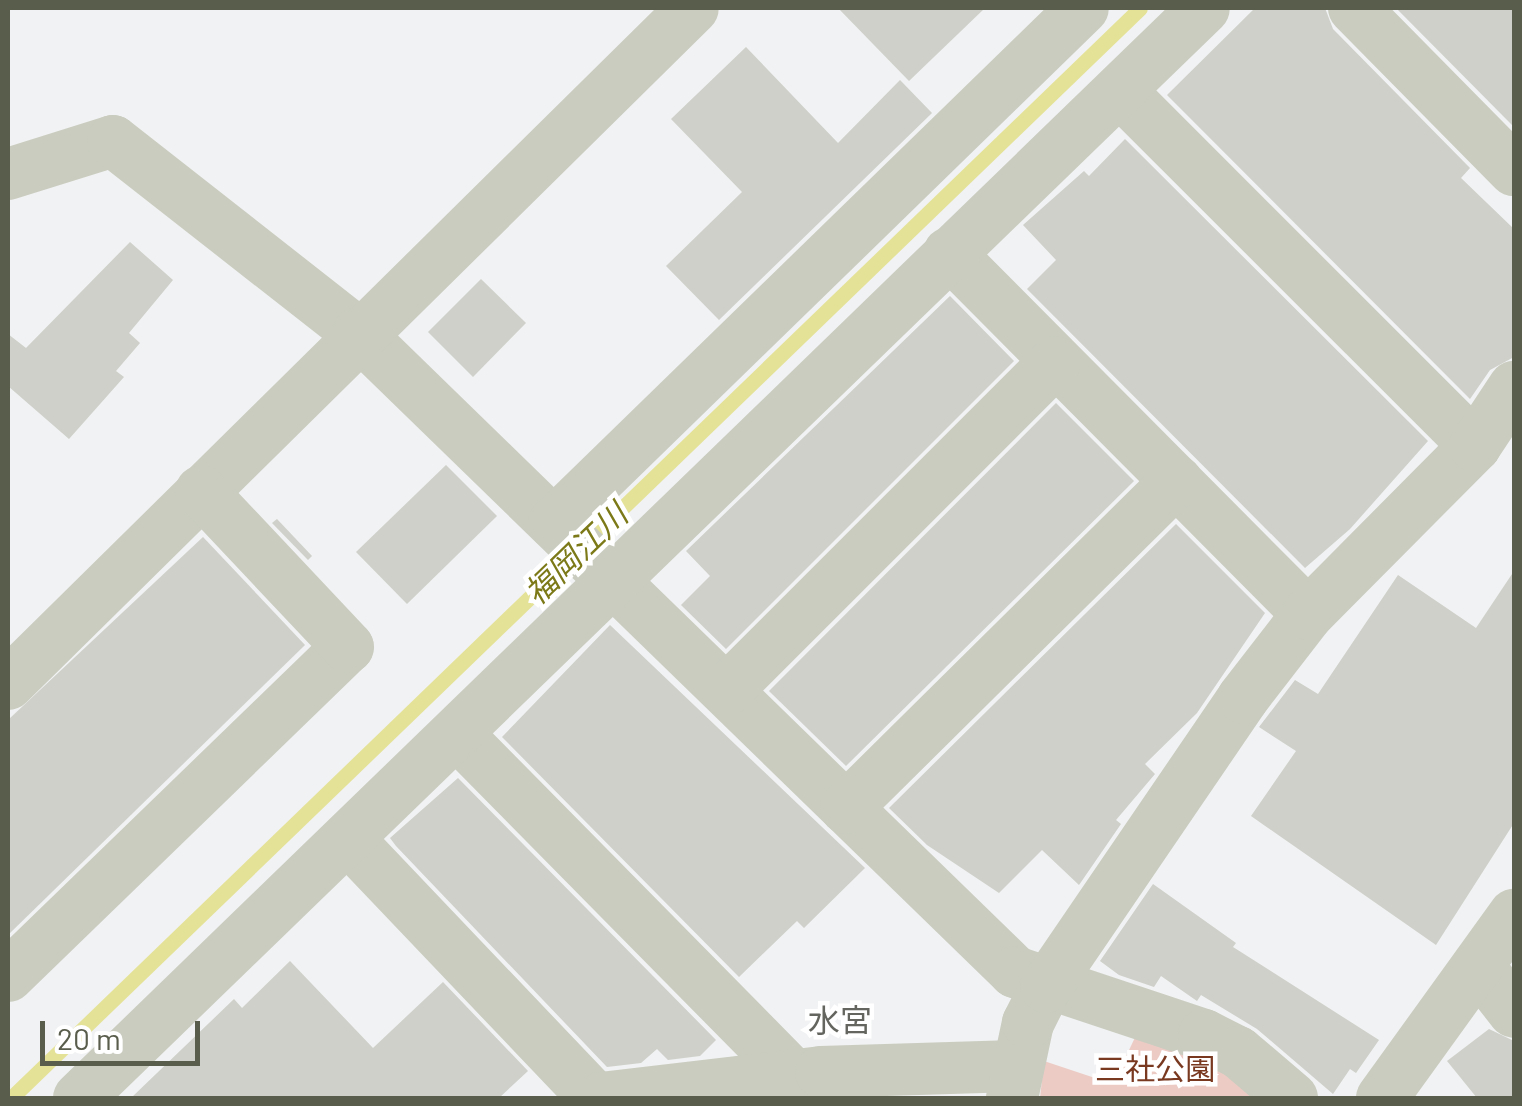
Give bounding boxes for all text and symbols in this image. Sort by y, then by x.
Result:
water label: 福岡江川 [516,495,634,611]
district label: 水宮 [808,1000,872,1038]
scale bar [45,1001,205,1063]
text: 20 m [57,1020,121,1056]
park label: 三社公園 [1095,1050,1215,1086]

